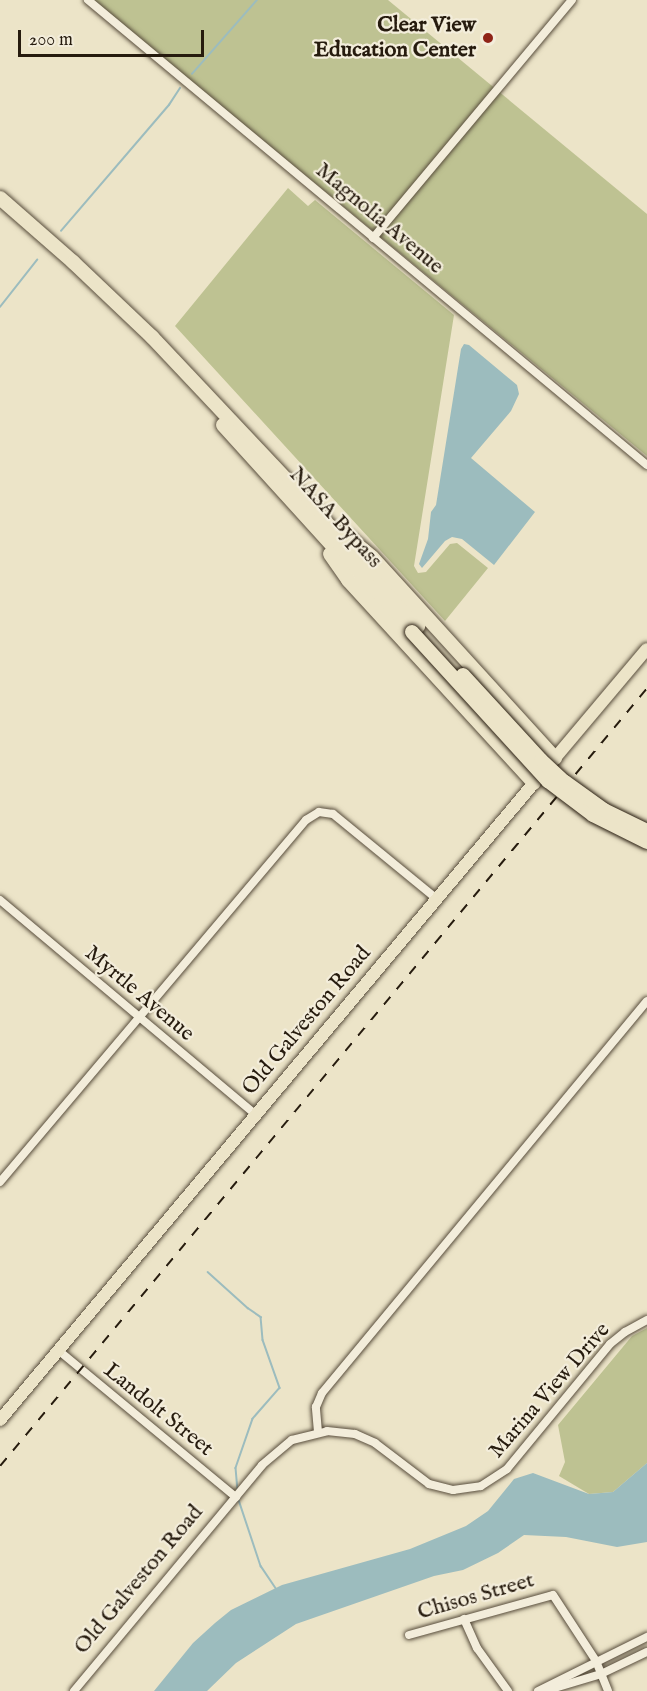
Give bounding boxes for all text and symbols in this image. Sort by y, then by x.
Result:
place label: Clear View Education Center [314,12,476,63]
scale bar [21,18,207,56]
text: 200 m [29,29,73,52]
marker: Clear View Education Center [481,31,495,45]
street label: Magnolia Avenue [310,158,448,280]
street label: NASA Bypass [283,462,387,574]
street label: Myrtle Avenue [79,941,199,1047]
street label: Old Galveston Road [237,941,377,1101]
street label: Marina View Drive [484,1318,616,1464]
street label: Landolt Street [98,1358,218,1462]
street label: Old Galveston Road [69,1500,209,1660]
street label: Chisos Street [415,1568,537,1626]

